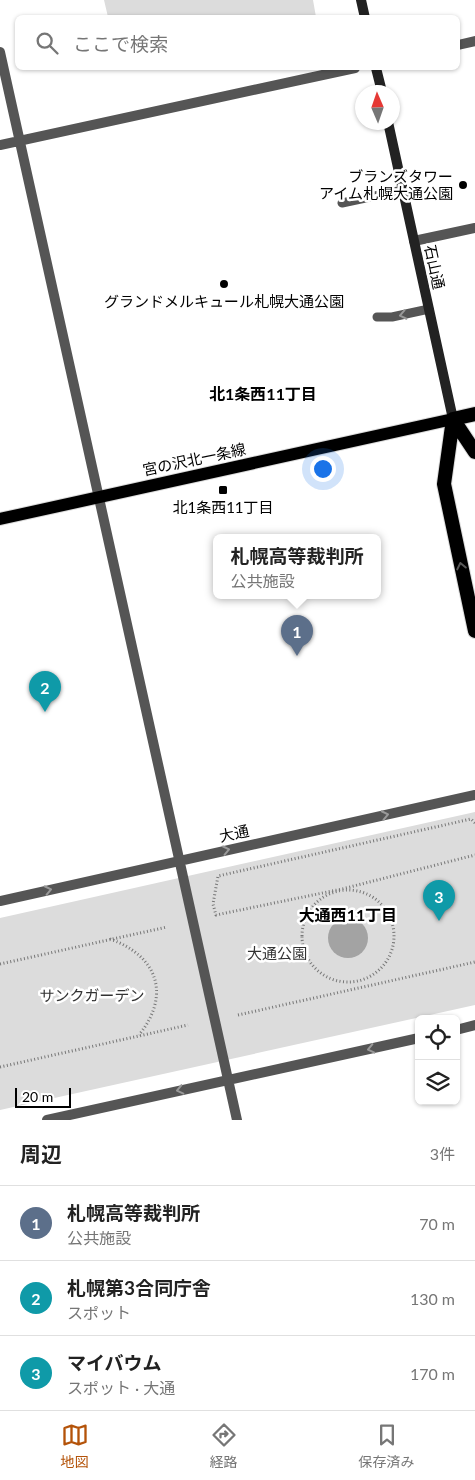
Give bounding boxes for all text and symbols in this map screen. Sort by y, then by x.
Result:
search box [15,15,460,70]
icon: search [33,29,61,57]
text: ここで検索 [73,32,168,55]
north arrow [355,85,400,130]
place label: ブランズタワー アイム札幌大通公園 [319,167,453,202]
marker: ブランズタワー アイム札幌大通公園 [457,179,469,191]
street label: 石山通 [422,243,448,291]
marker: グランドメルキュール札幌大通公園 [218,278,230,290]
place label: グランドメルキュール札幌大通公園 [104,292,344,310]
one-way arrow [399,309,408,320]
district label: 北1条西11丁目 [209,384,317,403]
street label: 宮の沢北一条線 [141,439,247,479]
your location [310,456,336,482]
marker: 北1条西11丁目 [217,484,229,496]
place label: 北1条西11丁目 [172,498,274,516]
popup [213,534,381,599]
text: 札幌高等裁判所 [230,544,364,567]
one-way arrow [457,562,467,571]
text: 公共施設 [230,571,295,590]
pin: 1 [281,615,313,656]
pin: 2 [29,671,61,712]
one-way arrow [381,810,390,821]
street label: 大通 [217,821,251,845]
one-way arrow [222,845,231,856]
pin: 3 [423,880,455,921]
one-way arrow [43,885,52,896]
district label: 大通西11丁目 [299,905,397,924]
park label: 大通公園 [247,944,307,962]
park label: サンクガーデン [39,986,145,1004]
map controls [415,1015,460,1105]
button: locate [415,1015,460,1060]
one-way arrow [367,1043,376,1054]
button: layers [415,1060,460,1105]
one-way arrow [175,1084,184,1095]
scale bar [15,1085,71,1108]
text: 20 m [22,1088,53,1105]
text: 周辺 [20,1141,62,1166]
text: 3件 [430,1144,455,1163]
text: 札幌高等裁判所 [67,1201,200,1224]
text: 1 [31,1214,41,1233]
text: 70 m [419,1214,455,1233]
text: 公共施設 [67,1228,131,1247]
text: 札幌第3合同庁舎 [67,1276,211,1299]
text: 2 [31,1289,41,1308]
text: 130 m [410,1289,455,1308]
text: スポット [67,1303,131,1322]
text: マイバウム [67,1351,162,1374]
text: 3 [31,1364,41,1383]
text: 170 m [410,1364,455,1383]
text: スポット · 大通 [67,1378,175,1397]
tab: 地図 [61,1421,89,1471]
tab: 経路 [210,1421,238,1471]
tab: 保存済み [359,1421,415,1471]

